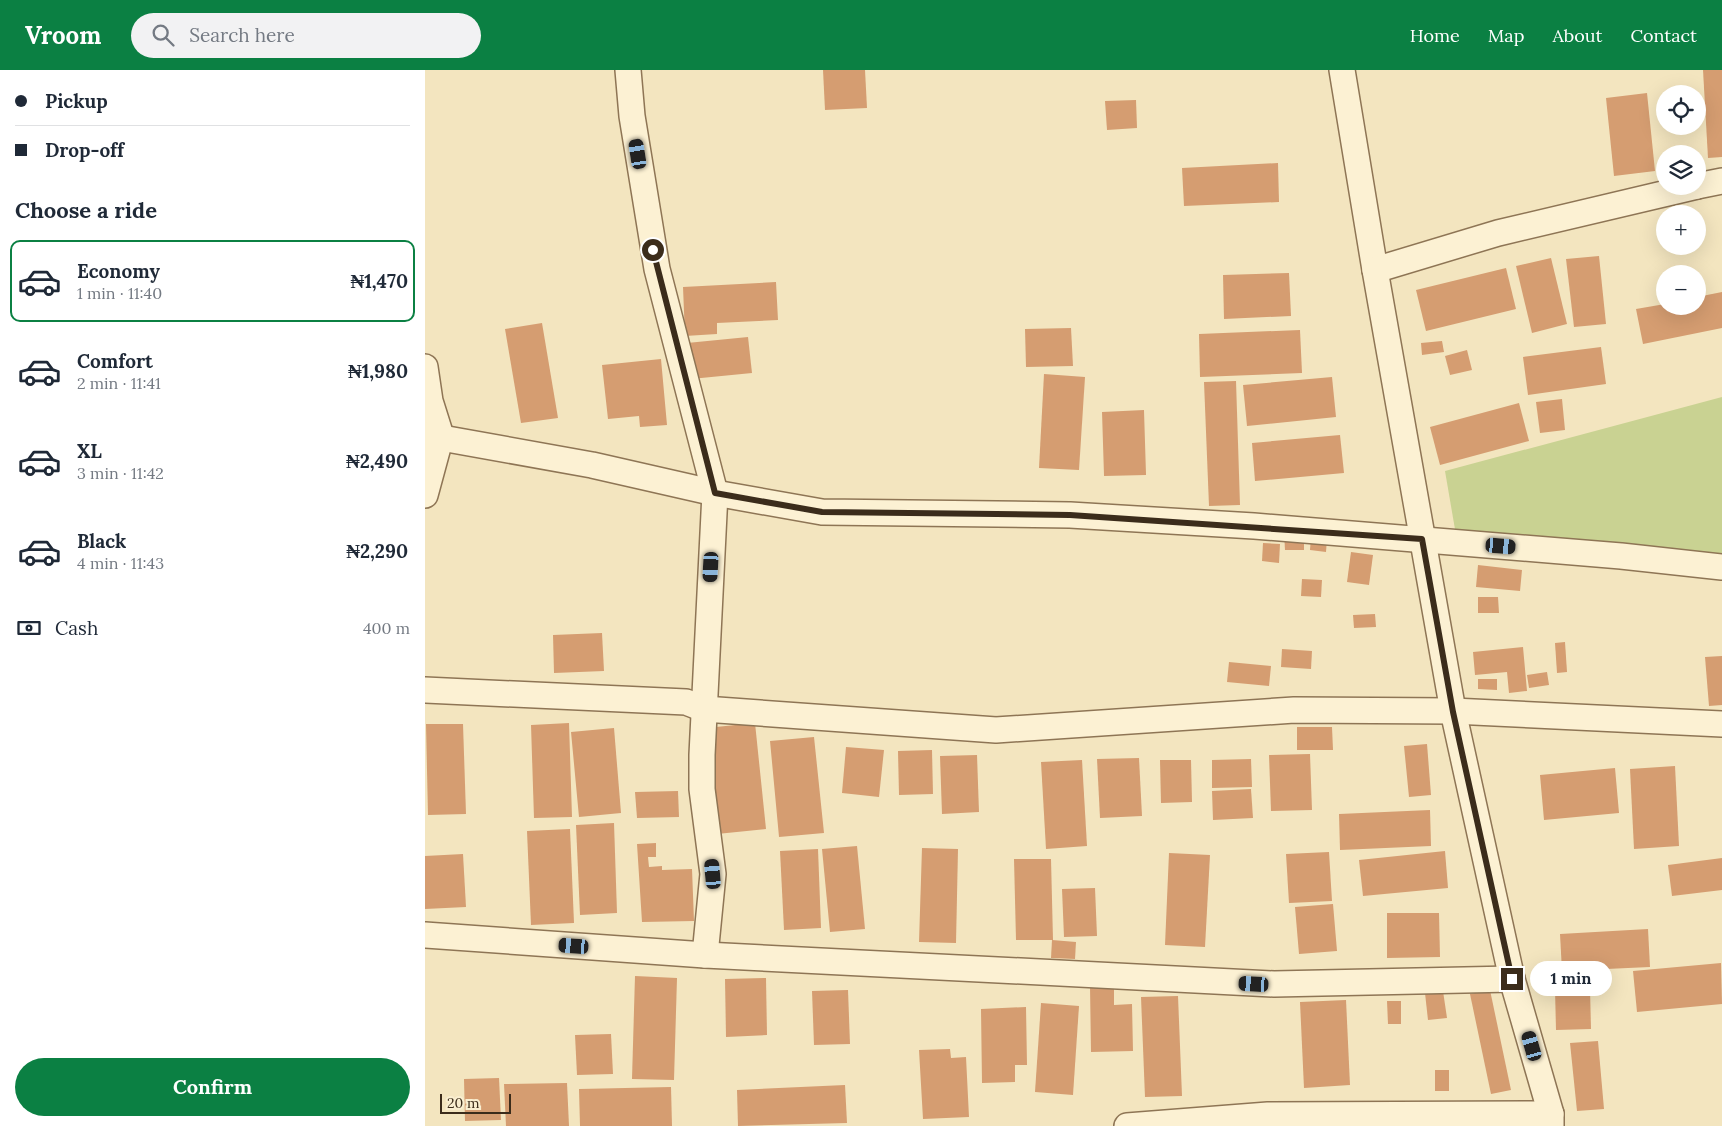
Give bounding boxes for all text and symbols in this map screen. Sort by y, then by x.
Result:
search box [131,13,481,58]
text: Vroom [25,20,101,51]
icon: search [149,21,177,49]
text: Search here [189,23,295,47]
text: Home [1410,24,1460,47]
text: Map [1488,24,1524,47]
text: About [1552,24,1602,47]
text: Contact [1630,24,1697,47]
map controls [1656,85,1706,315]
button: locate [1656,85,1706,135]
text: Pickup [45,89,108,113]
text: Drop-off [45,138,124,162]
car [628,138,647,170]
button: layers [1656,145,1706,195]
text: Choose a ride [15,196,157,224]
button: + [1656,205,1706,255]
route start [642,239,664,261]
icon: car [17,259,62,304]
text: Economy [77,259,160,283]
button: − [1656,265,1706,315]
text: ₦1,470 [350,269,408,293]
text: 1 min · 11:40 [77,283,162,303]
icon: car [17,349,62,394]
text: Comfort [77,349,153,373]
text: ₦1,980 [348,359,408,383]
text: 2 min · 11:41 [77,373,161,393]
icon: car [17,439,62,484]
text: XL [77,439,102,463]
text: ₦2,490 [346,449,408,473]
text: 3 min · 11:42 [77,463,164,483]
icon: car [17,529,62,574]
text: Black [77,529,126,553]
car [1485,537,1516,555]
text: ₦2,290 [346,539,408,563]
car [702,552,719,582]
text: 4 min · 11:43 [77,553,164,573]
icon: cash [15,614,43,642]
text: Cash [55,616,98,640]
text: 400 m [363,618,410,638]
car [704,858,721,890]
car [558,937,589,955]
callout: 1 min [1529,962,1612,996]
route end [1501,968,1523,990]
text: 1 min [1551,968,1591,988]
car [1238,976,1269,992]
car [1520,1030,1543,1062]
button: Confirm [15,1058,410,1116]
scale bar [440,1091,511,1114]
text: 20 m [447,1094,479,1112]

